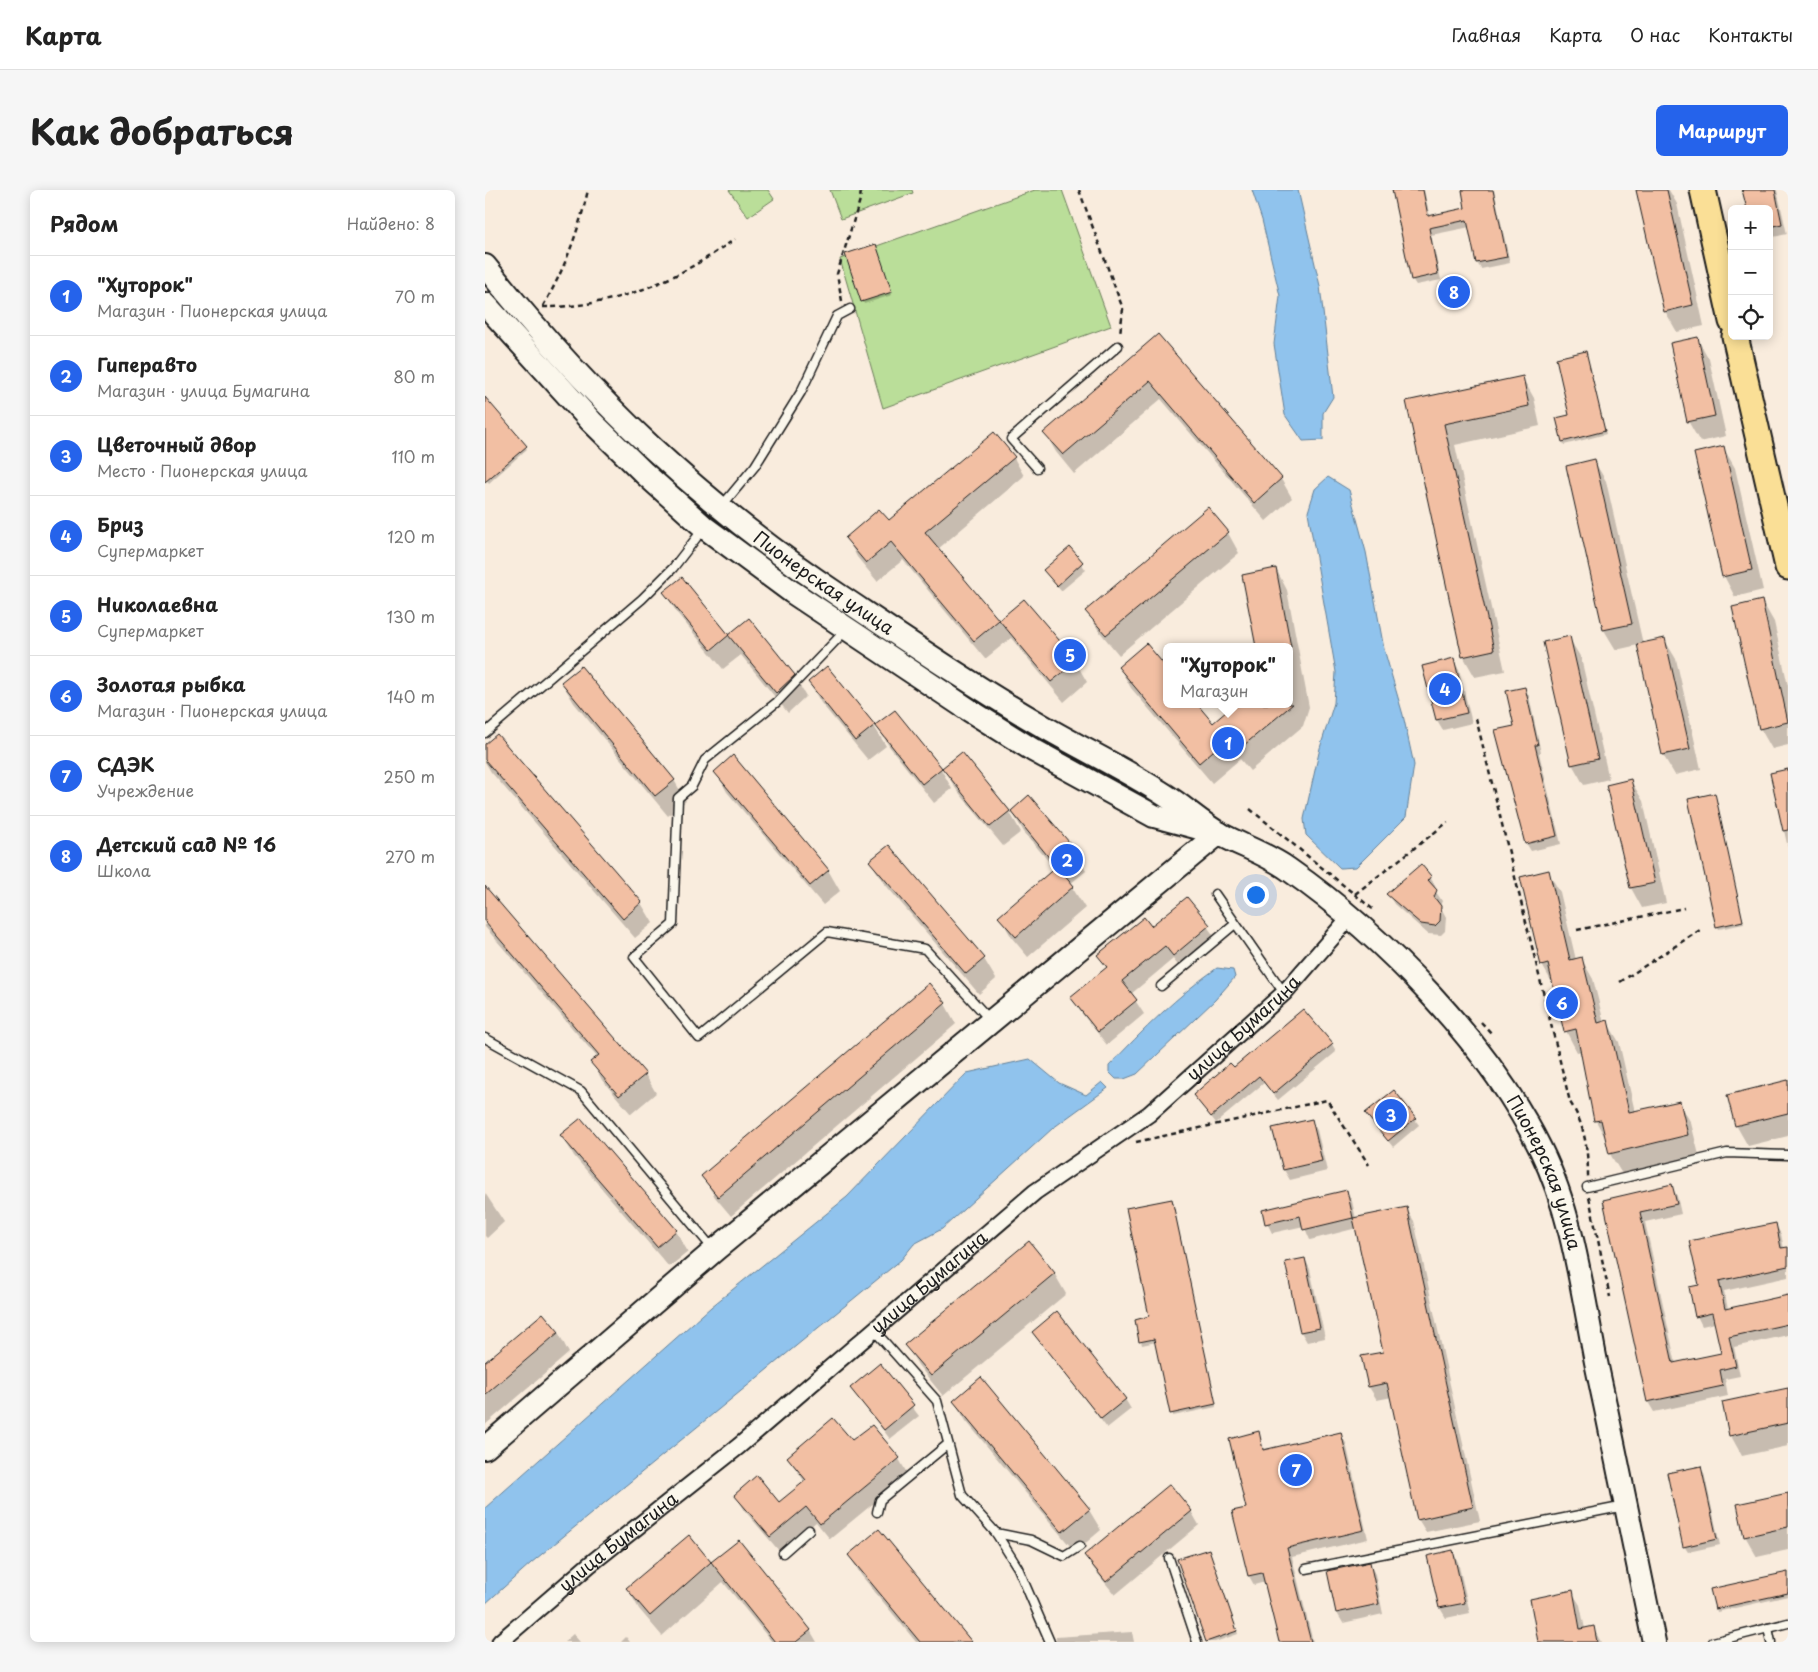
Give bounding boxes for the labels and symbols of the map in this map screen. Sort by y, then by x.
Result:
pin: 8 [1438,273,1470,311]
street label: Пионерская улица [748,524,901,641]
pin: 5 [1054,636,1086,674]
pin: 4 [1429,670,1461,708]
pin: 1 [1212,724,1244,762]
pin: 2 [1051,841,1083,879]
your location [1243,882,1269,908]
street label: улица Бумагина [1180,968,1306,1087]
pin: 6 [1546,984,1578,1022]
street label: Пионерская улица [1501,1089,1589,1253]
pin: 3 [1375,1096,1407,1134]
street label: улица Бумагина [864,1223,993,1339]
pin: 7 [1280,1451,1312,1489]
street label: улица Бумагина [552,1484,684,1598]

